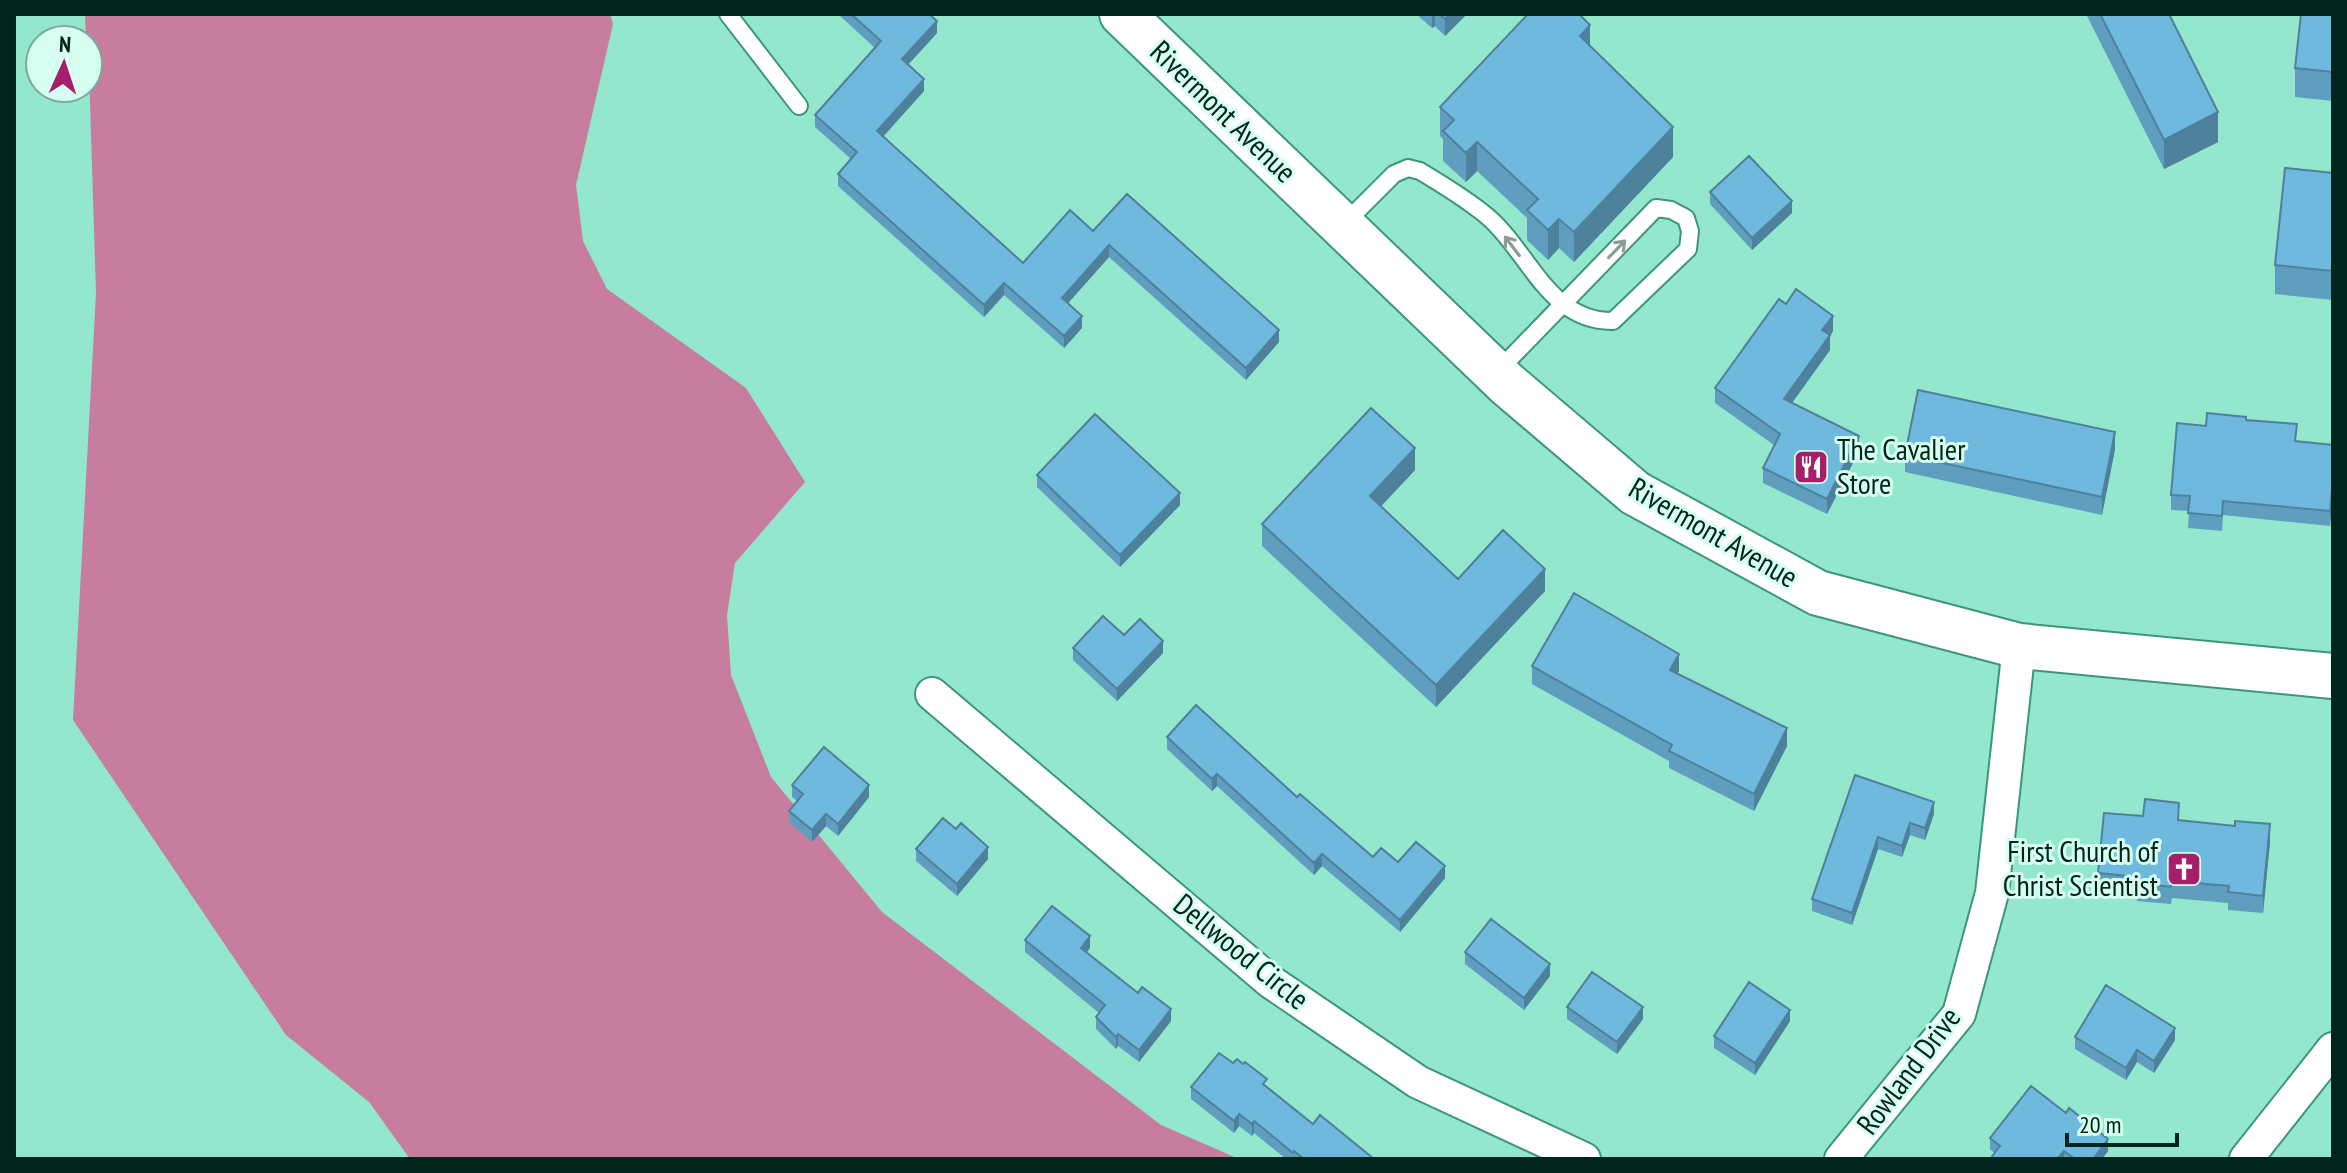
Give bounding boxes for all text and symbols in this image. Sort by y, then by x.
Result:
north arrow [24,24,104,104]
text: N [58,30,72,58]
street label: Rivermont Avenue [1143,31,1305,190]
one-way arrow [1504,236,1521,257]
one-way arrow [1607,239,1626,259]
place label: The Cavalier Store [1837,429,1966,502]
restaurant icon: The Cavalier Store [1792,448,1830,486]
street label: Rivermont Avenue [1622,468,1805,596]
place label: First Church of Christ Scientist [2003,831,2159,904]
church icon: First Church of Christ Scientist [2165,850,2203,888]
street label: Dellwood Circle [1166,884,1318,1017]
street label: Rowland Drive [1847,999,1968,1142]
scale bar [2067,1097,2177,1147]
text: 20 m [2079,1109,2121,1140]

